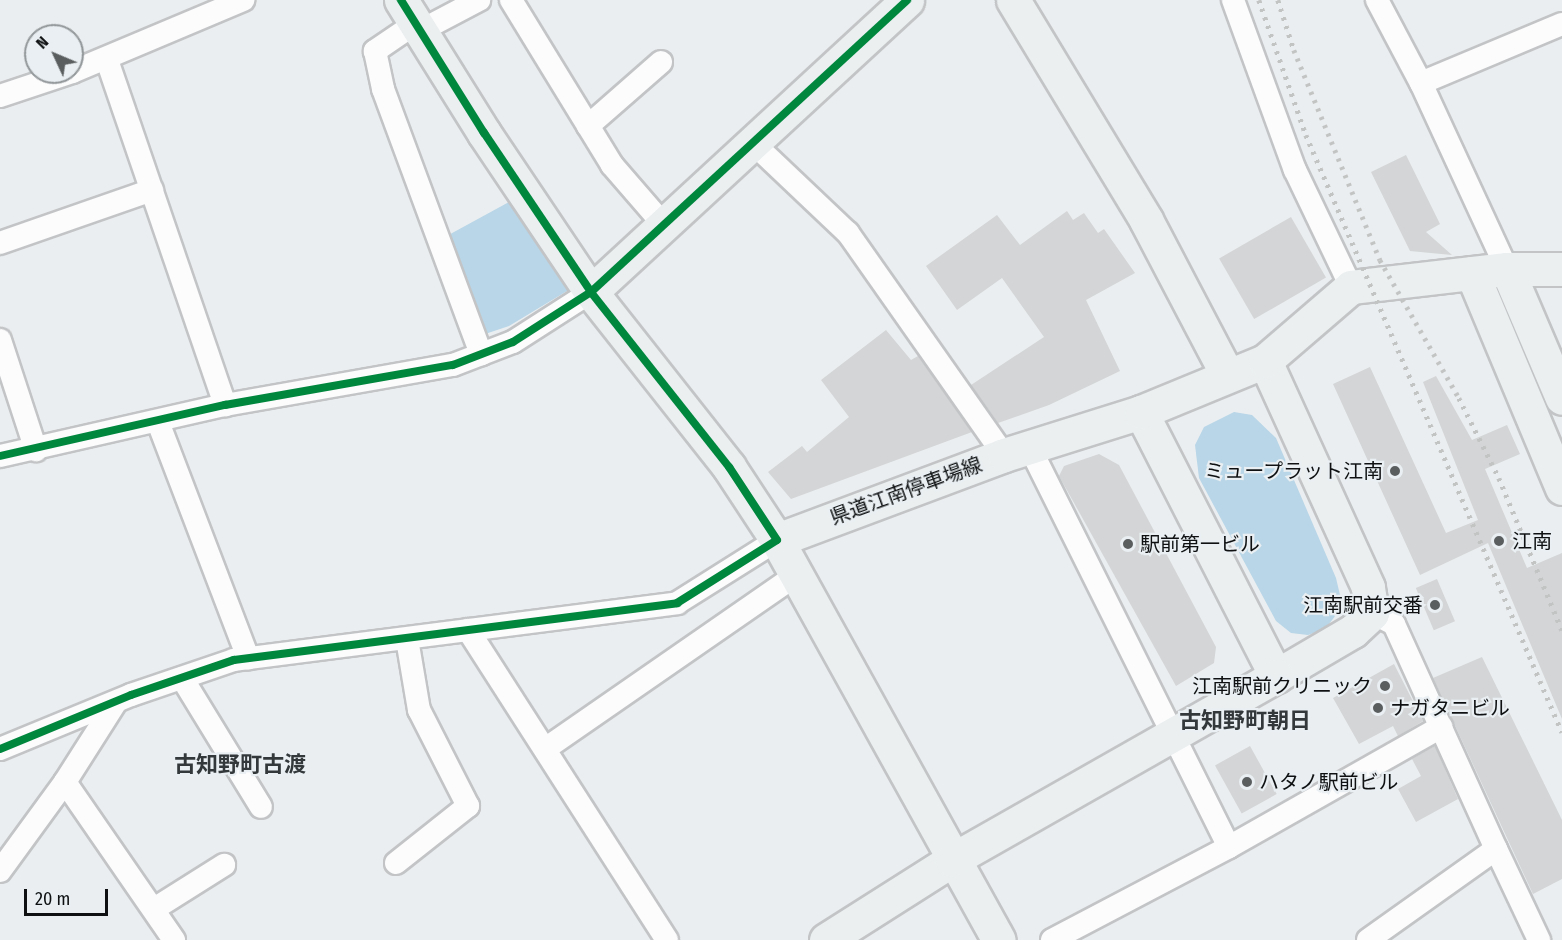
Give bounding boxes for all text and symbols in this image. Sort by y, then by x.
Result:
north arrow [24,24,84,84]
text: N [32,32,52,53]
street label: 県道江南停車場線 [827,452,985,530]
place label: ミュープラット江南 [1203,459,1383,483]
marker: ミュープラット江南 [1388,464,1402,478]
place label: 江南 [1512,529,1552,553]
place label: 駅前第一ビル [1140,532,1260,556]
marker: 江南 [1490,532,1508,550]
marker: 駅前第一ビル [1121,537,1135,551]
place label: 江南駅前交番 [1303,593,1423,617]
marker: 江南駅前交番 [1428,598,1442,612]
place label: 江南駅前クリニック [1192,674,1372,698]
marker: 江南駅前クリニック [1376,677,1394,695]
place label: ナガタニビル [1390,696,1510,720]
marker: ナガタニビル [1371,701,1385,715]
district label: 古知野町朝日 [1179,708,1311,734]
district label: 古知野町古渡 [174,752,306,778]
place label: ハタノ駅前ビル [1259,770,1399,794]
marker: ハタノ駅前ビル [1240,775,1254,789]
scale bar [27,877,111,915]
text: 20 m [35,888,70,910]

